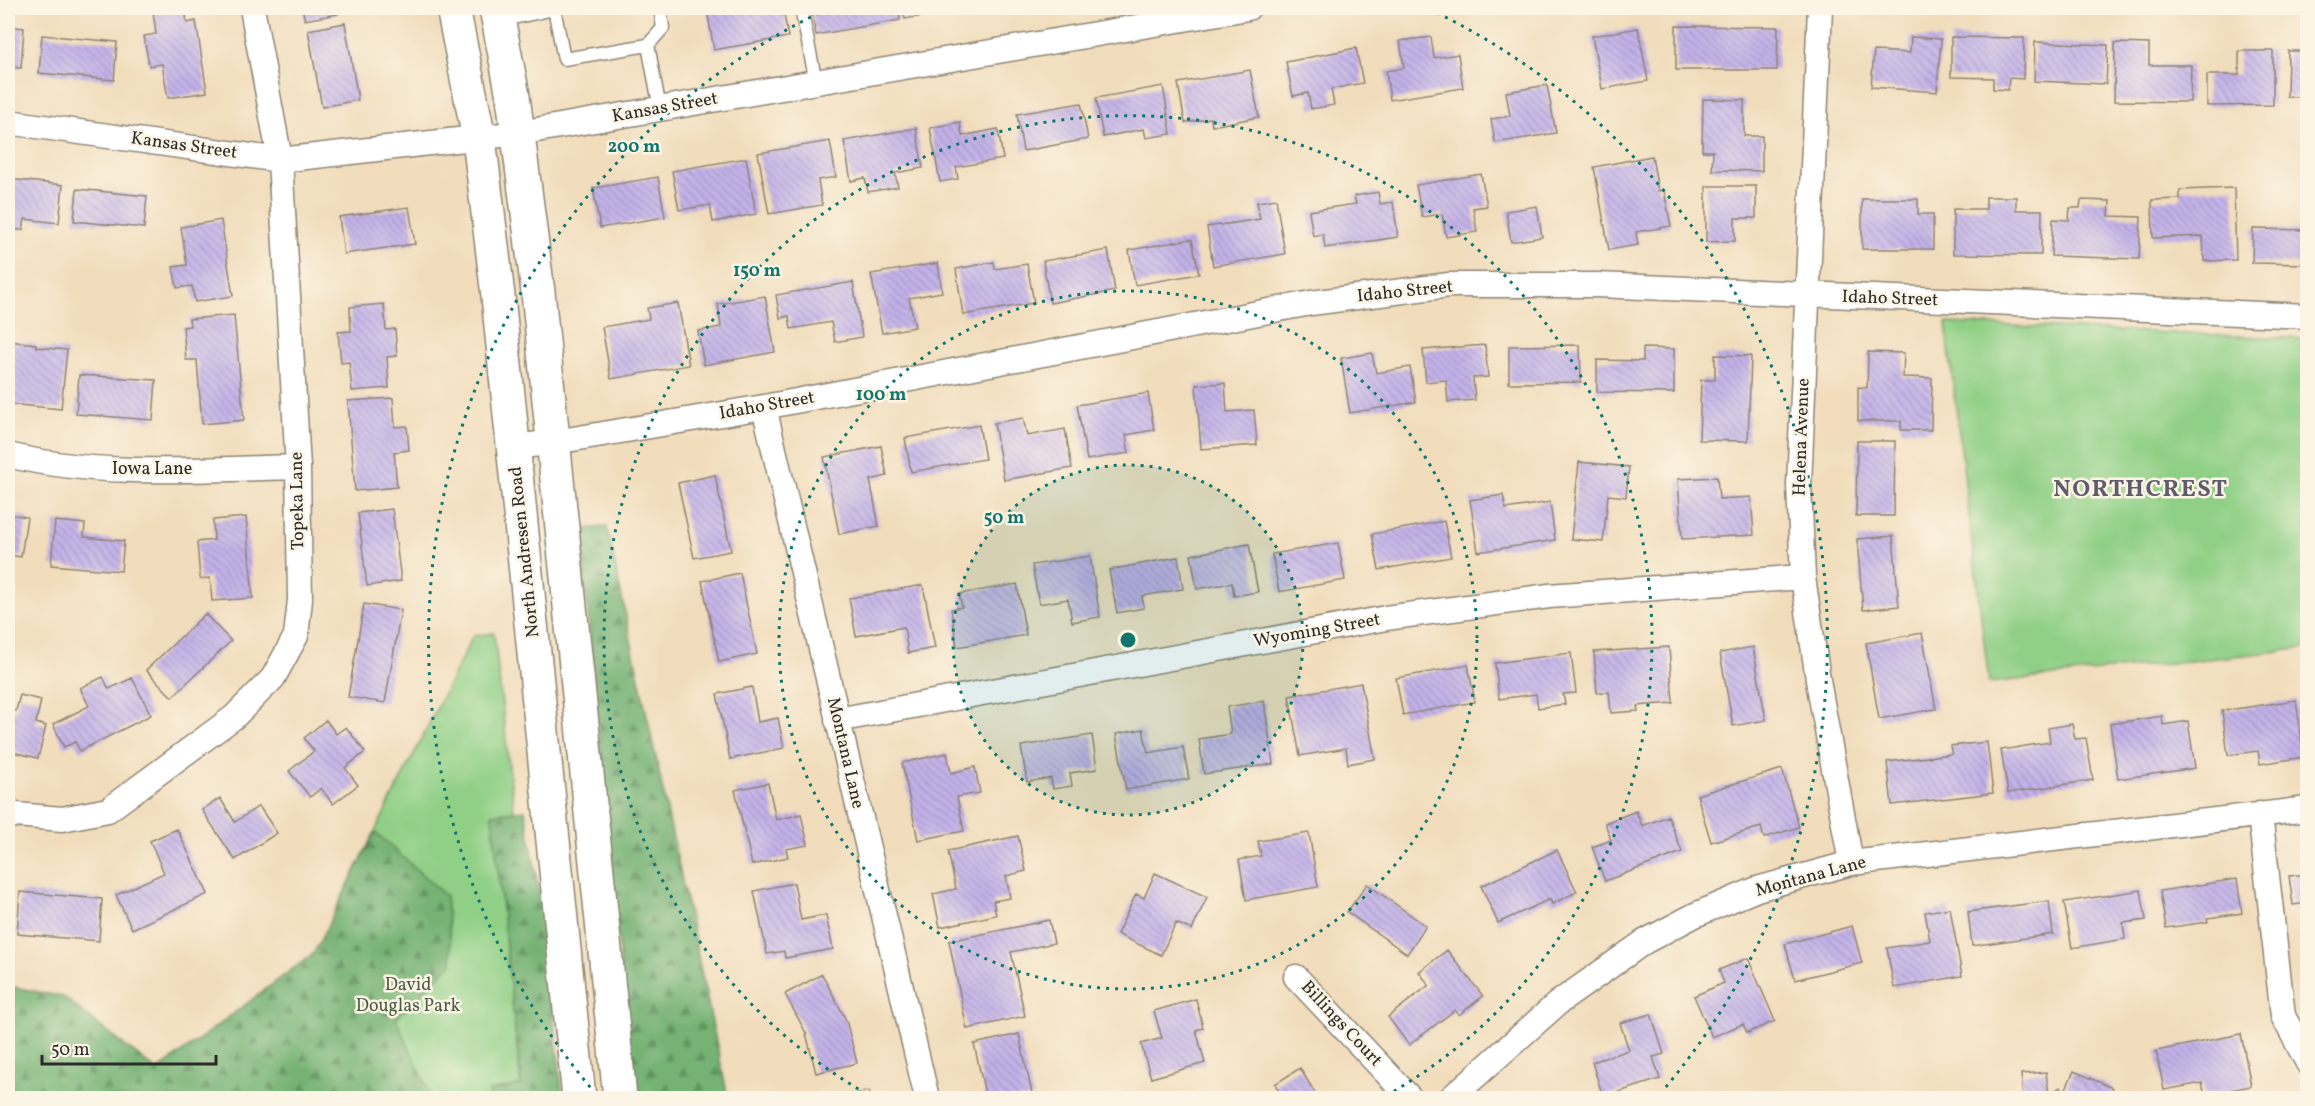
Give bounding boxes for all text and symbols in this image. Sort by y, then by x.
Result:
street label: Kansas Street [610,86,720,130]
street label: Kansas Street [129,126,239,166]
text: 200 m [608,135,660,160]
text: 150 m [733,259,781,284]
street label: Idaho Street [1356,275,1454,309]
street label: Idaho Street [1841,285,1939,313]
street label: Helena Avenue [1787,378,1817,496]
text: 100 m [856,383,906,408]
street label: Idaho Street [717,385,817,427]
street label: Topeka Lane [285,452,311,550]
street label: Iowa Lane [112,457,192,482]
street label: North Andresen Road [504,465,546,639]
district label: NORTHCREST [2053,473,2229,507]
text: 50 m [984,506,1024,531]
street label: Wyoming Street [1252,608,1382,654]
centre of rings [1118,630,1138,650]
street label: Montana Lane [820,695,870,811]
street label: Montana Lane [1753,850,1869,904]
park label: David Douglas Park [356,973,460,1019]
street label: Billings Court [1295,975,1387,1073]
scale bar [42,1028,216,1066]
text: 50 m [51,1038,90,1063]

